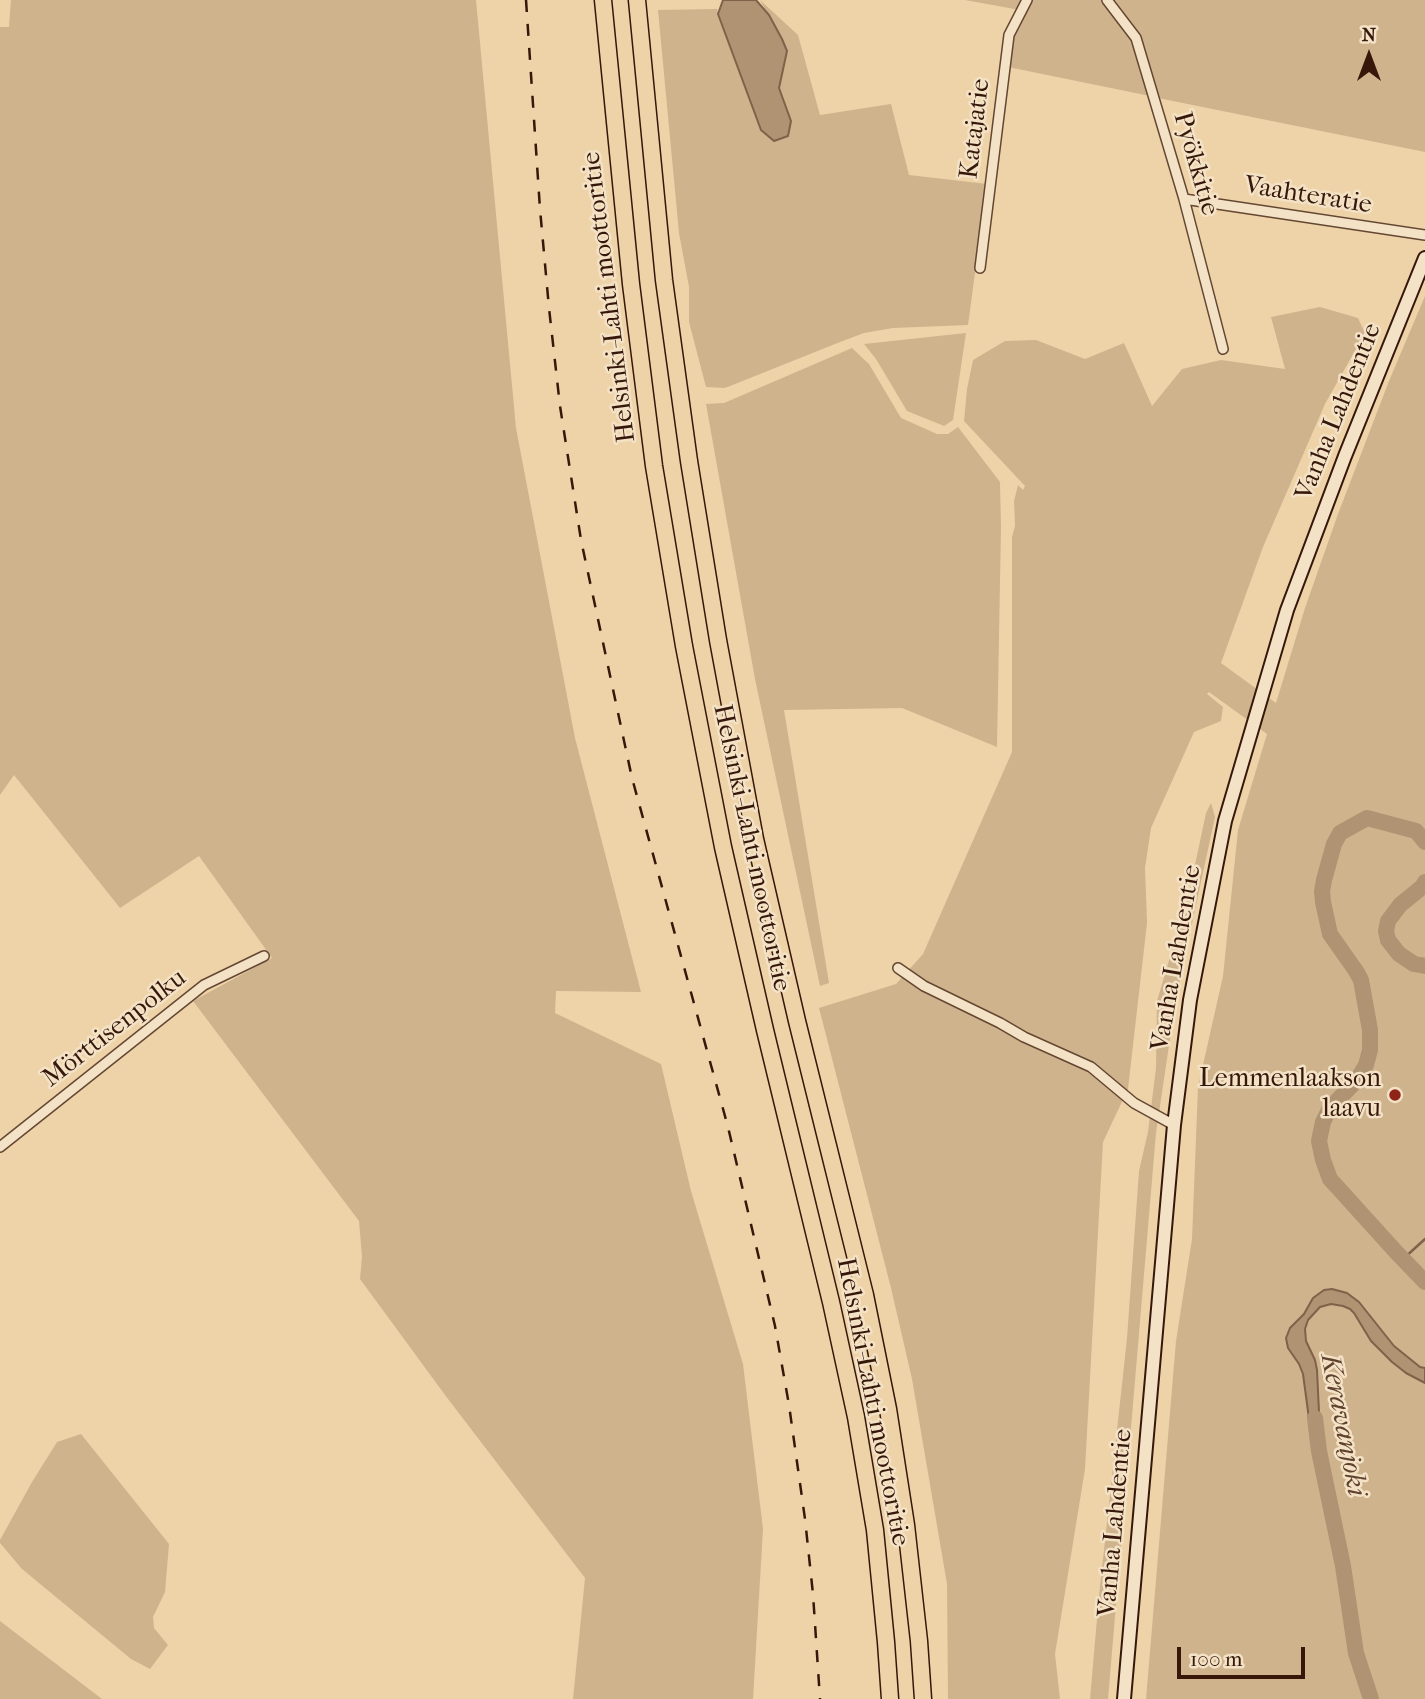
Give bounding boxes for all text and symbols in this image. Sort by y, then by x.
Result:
north arrow [1334,21,1404,91]
text: N [1362,24,1376,46]
street label: Katajatie [954,77,998,181]
street label: Pyökkitie [1165,109,1225,219]
street label: Helsinki-Lahti moottoritie [577,150,643,444]
street label: Vaahteratie [1242,171,1374,221]
street label: Vanha Lahdentie [1289,319,1389,505]
street label: Helsinki-Lahti moottoritie [705,702,797,994]
street label: Vanha Lahdentie [1145,863,1209,1053]
street label: Mörttisenpolku [37,963,193,1095]
place label: Lemmenlaakson laavu [1199,1064,1381,1126]
marker: Lemmenlaakson laavu [1387,1087,1403,1103]
street label: Helsinki-Lahti moottoritie [829,1255,915,1549]
water label: Keravanjoki [1312,1351,1372,1499]
street label: Vanha Lahdentie [1092,1428,1140,1618]
scale bar [1180,1632,1308,1676]
text: 100 m [1190,1647,1243,1671]

